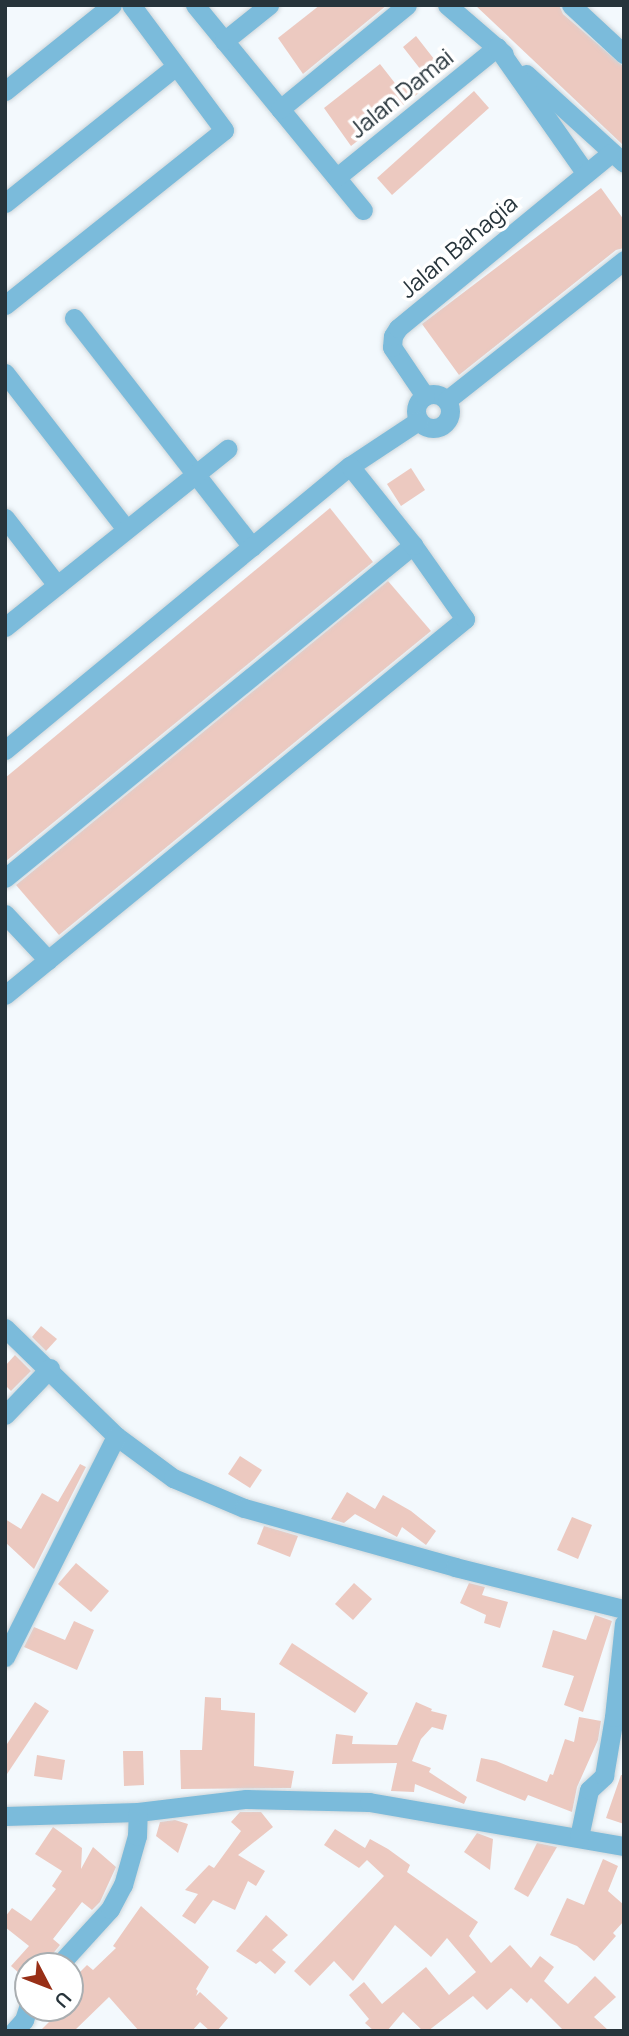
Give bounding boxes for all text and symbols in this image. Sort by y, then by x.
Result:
street label: Jalan Damai [343,43,459,143]
street label: Jalan Bahagia [394,189,522,303]
north arrow [14,1952,84,2022]
text: U [49,1986,77,2013]

